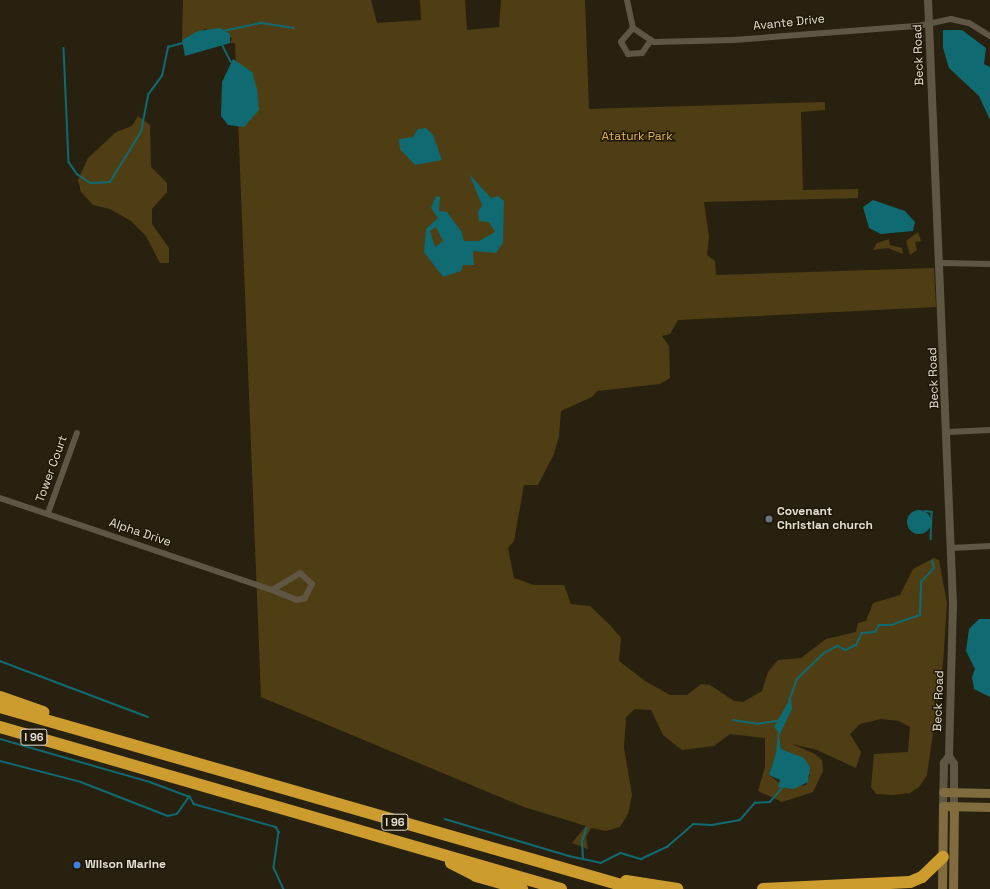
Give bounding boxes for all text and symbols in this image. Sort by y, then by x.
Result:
street label: Avante Drive [752,12,826,34]
street label: Beck Road [911,24,927,86]
park label: Ataturk Park [601,130,673,144]
street label: Beck Road [926,347,942,409]
street label: Tower Court [33,434,71,504]
place label: Covenant Christian church [777,505,873,533]
marker: Covenant Christian church [764,514,774,524]
street label: Alpha Drive [107,516,173,550]
street label: Beck Road [931,670,947,732]
road number: I 96 [20,728,48,746]
road number: I 96 [381,813,409,831]
place label: Wilson Marine [85,858,166,872]
marker: Wilson Marine [72,860,82,870]

